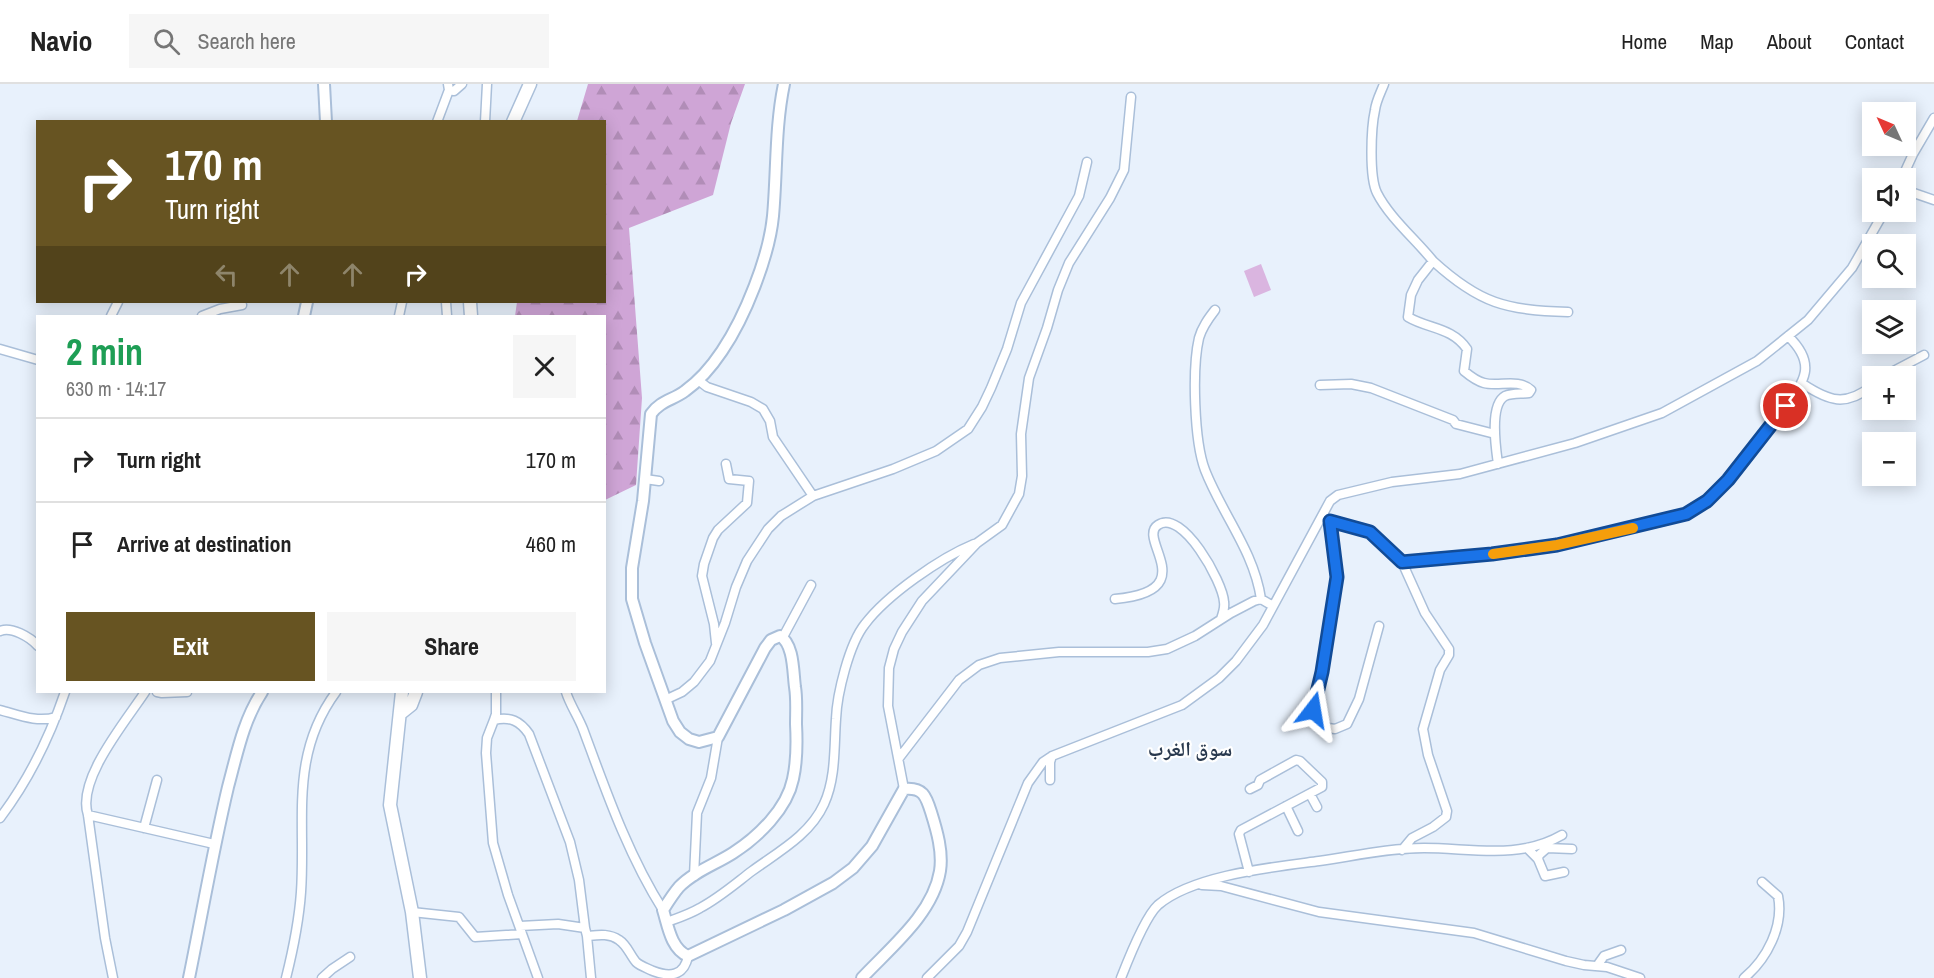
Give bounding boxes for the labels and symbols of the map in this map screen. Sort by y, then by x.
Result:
north arrow [1862,102,1916,156]
pin [1760,380,1811,431]
position arrow [1281,678,1345,742]
district label: سوق الغرب [1148,735,1232,762]

